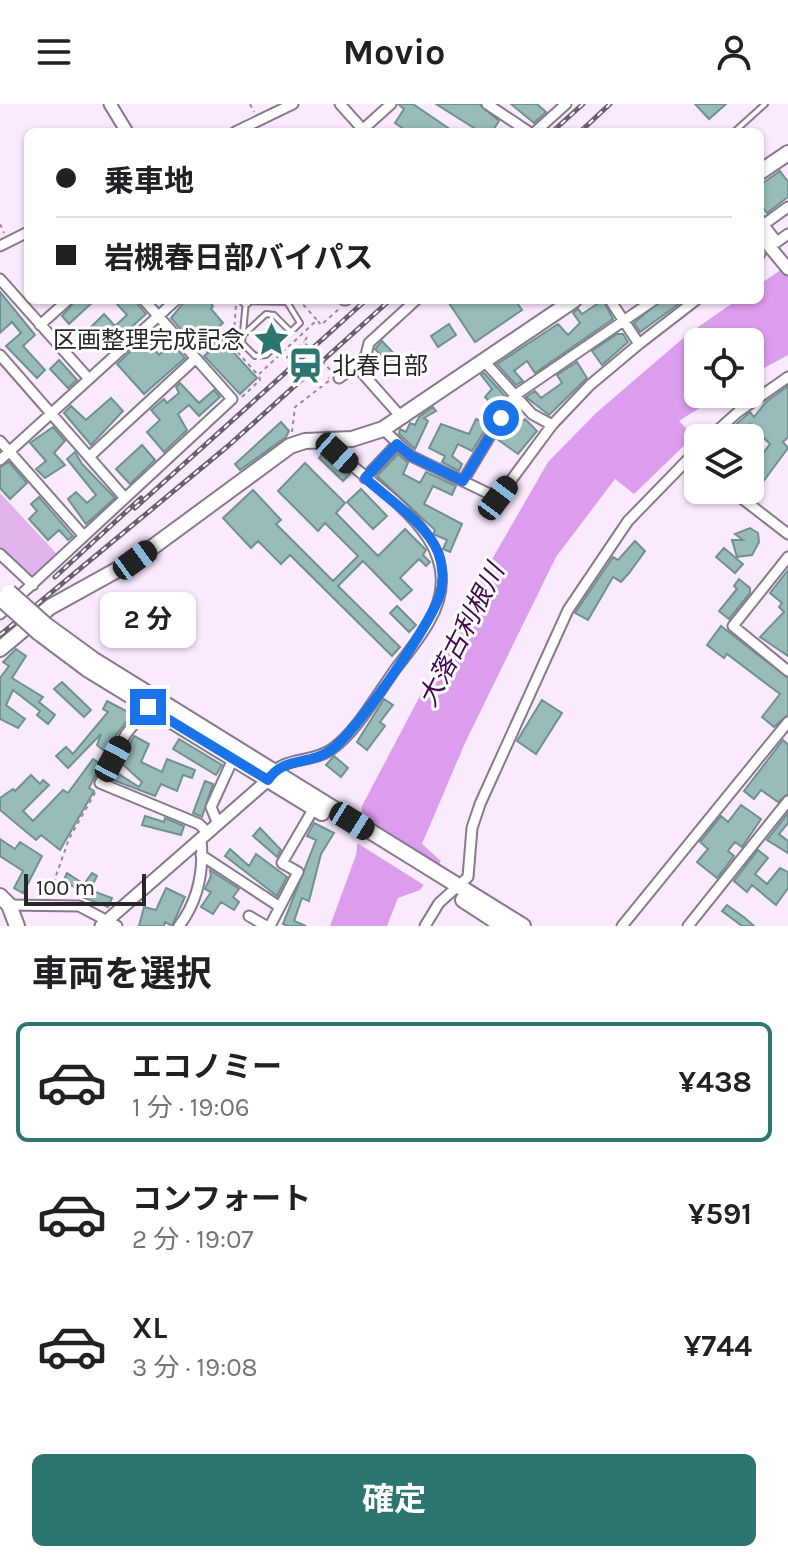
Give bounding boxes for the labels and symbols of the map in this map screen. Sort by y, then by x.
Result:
place icon: 区画整理完成記念 [252,321,290,359]
place label: 区画整理完成記念 [53,326,245,354]
station icon: 北春日部 [287,347,325,385]
place label: 北春日部 [332,352,428,380]
route start [483,400,519,436]
car [311,428,363,478]
car [474,472,522,524]
car [109,536,161,584]
water label: 大落古利根川 [412,556,512,712]
callout: 2 分 [100,591,196,647]
route end [130,689,166,725]
car [91,732,135,786]
car [325,798,379,844]
scale bar [24,870,146,906]

